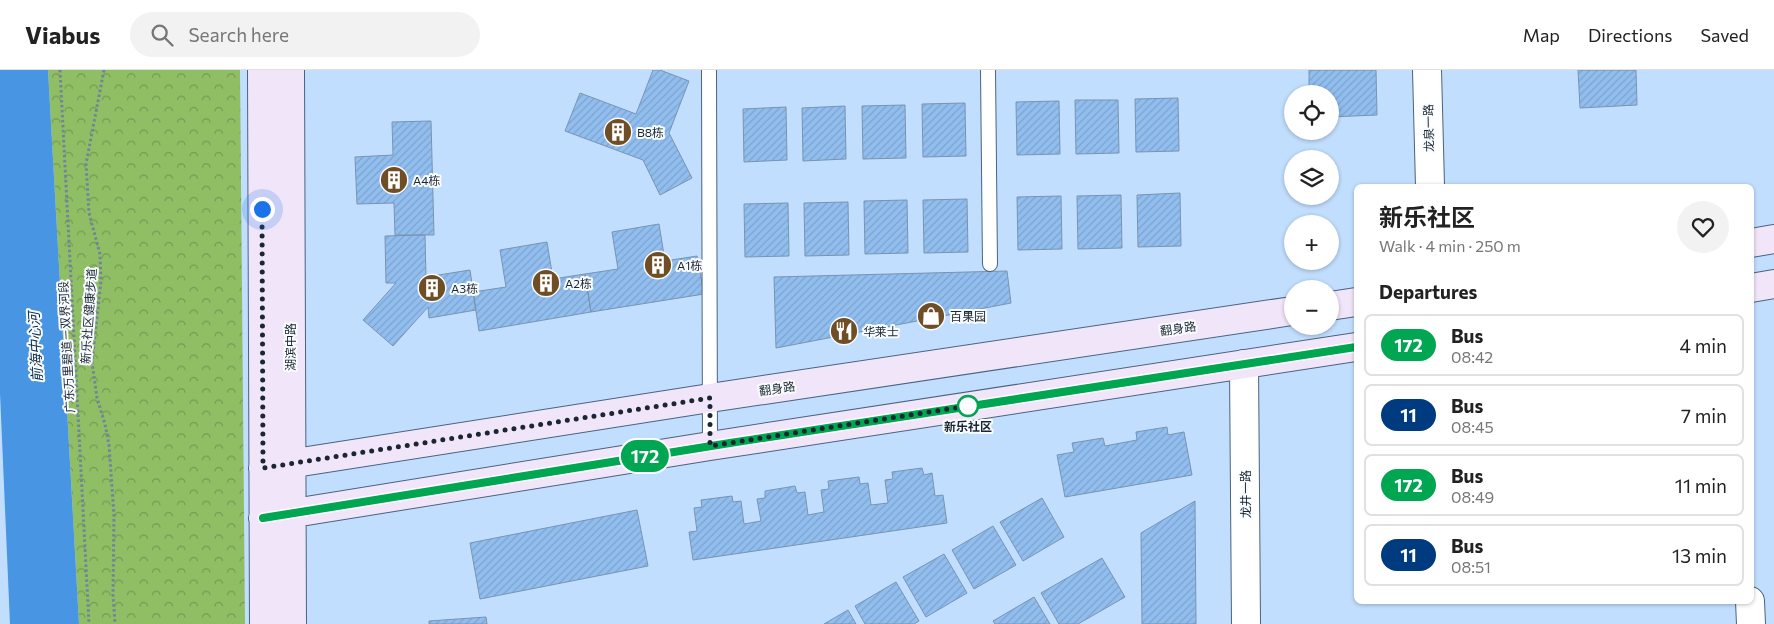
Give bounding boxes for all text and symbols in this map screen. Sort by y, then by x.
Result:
search box [130,12,480,57]
text: Viabus [25,20,100,49]
icon: search [148,21,176,49]
text: Search here [188,23,289,46]
text: Map [1523,24,1560,46]
text: Directions [1588,24,1672,46]
text: Saved [1700,24,1749,46]
map controls [1284,85,1339,335]
button: locate [1284,85,1339,140]
street label: 龙泉一路 [1421,104,1435,152]
building icon: B8栋 [603,117,633,147]
place label: B8栋 [637,125,664,139]
button: layers [1284,150,1339,205]
building icon: A4栋 [379,165,409,195]
place label: A4栋 [413,173,440,187]
your location [250,197,275,222]
button: heart [1677,201,1729,253]
text: 新乐社区 [1379,202,1475,231]
button: + [1284,215,1339,270]
text: Walk · 4 min · 250 m [1379,236,1521,255]
building icon: A1栋 [643,250,673,280]
place label: A1栋 [677,258,702,272]
street label: 新乐社区健康步道 [78,268,98,364]
building icon: A2栋 [531,268,561,298]
building icon: A3栋 [417,273,447,303]
place label: A2栋 [565,276,592,290]
button: − [1284,280,1339,335]
text: Departures [1379,280,1477,303]
street label: 广东万里碧道－双界河段 [56,281,76,413]
place label: A3栋 [451,281,478,295]
shop icon: 百果园 [916,301,946,331]
water label: 前海中心河 [25,309,45,382]
place label: 百果园 [950,309,986,323]
restaurant icon: 华莱士 [829,316,859,346]
street label: 翻身路 [1159,319,1197,337]
street label: 湖滨中路 [283,323,297,371]
place label: 华莱士 [863,324,899,338]
text: Bus [1451,324,1483,347]
text: 172 [1394,334,1423,356]
text: 4 min [1680,334,1727,357]
text: 08:42 [1451,347,1493,366]
street label: 翻身路 [758,379,796,397]
text: Bus [1451,394,1483,417]
marker: 新乐社区 [957,395,979,417]
text: 11 [1400,404,1417,426]
text: 7 min [1681,404,1727,427]
text: 08:45 [1451,417,1494,436]
place label: 新乐社区 [944,419,992,433]
line badge: 172 [616,440,674,472]
text: 172 [631,445,659,467]
text: Bus [1451,464,1483,487]
street label: 龙井一路 [1238,470,1252,518]
text: 172 [1394,474,1423,496]
text: 11 min [1675,474,1727,497]
text: 08:49 [1451,487,1494,506]
text: Bus [1451,534,1483,557]
text: 11 [1400,544,1417,566]
text: 13 min [1672,544,1727,567]
text: 08:51 [1451,557,1491,576]

